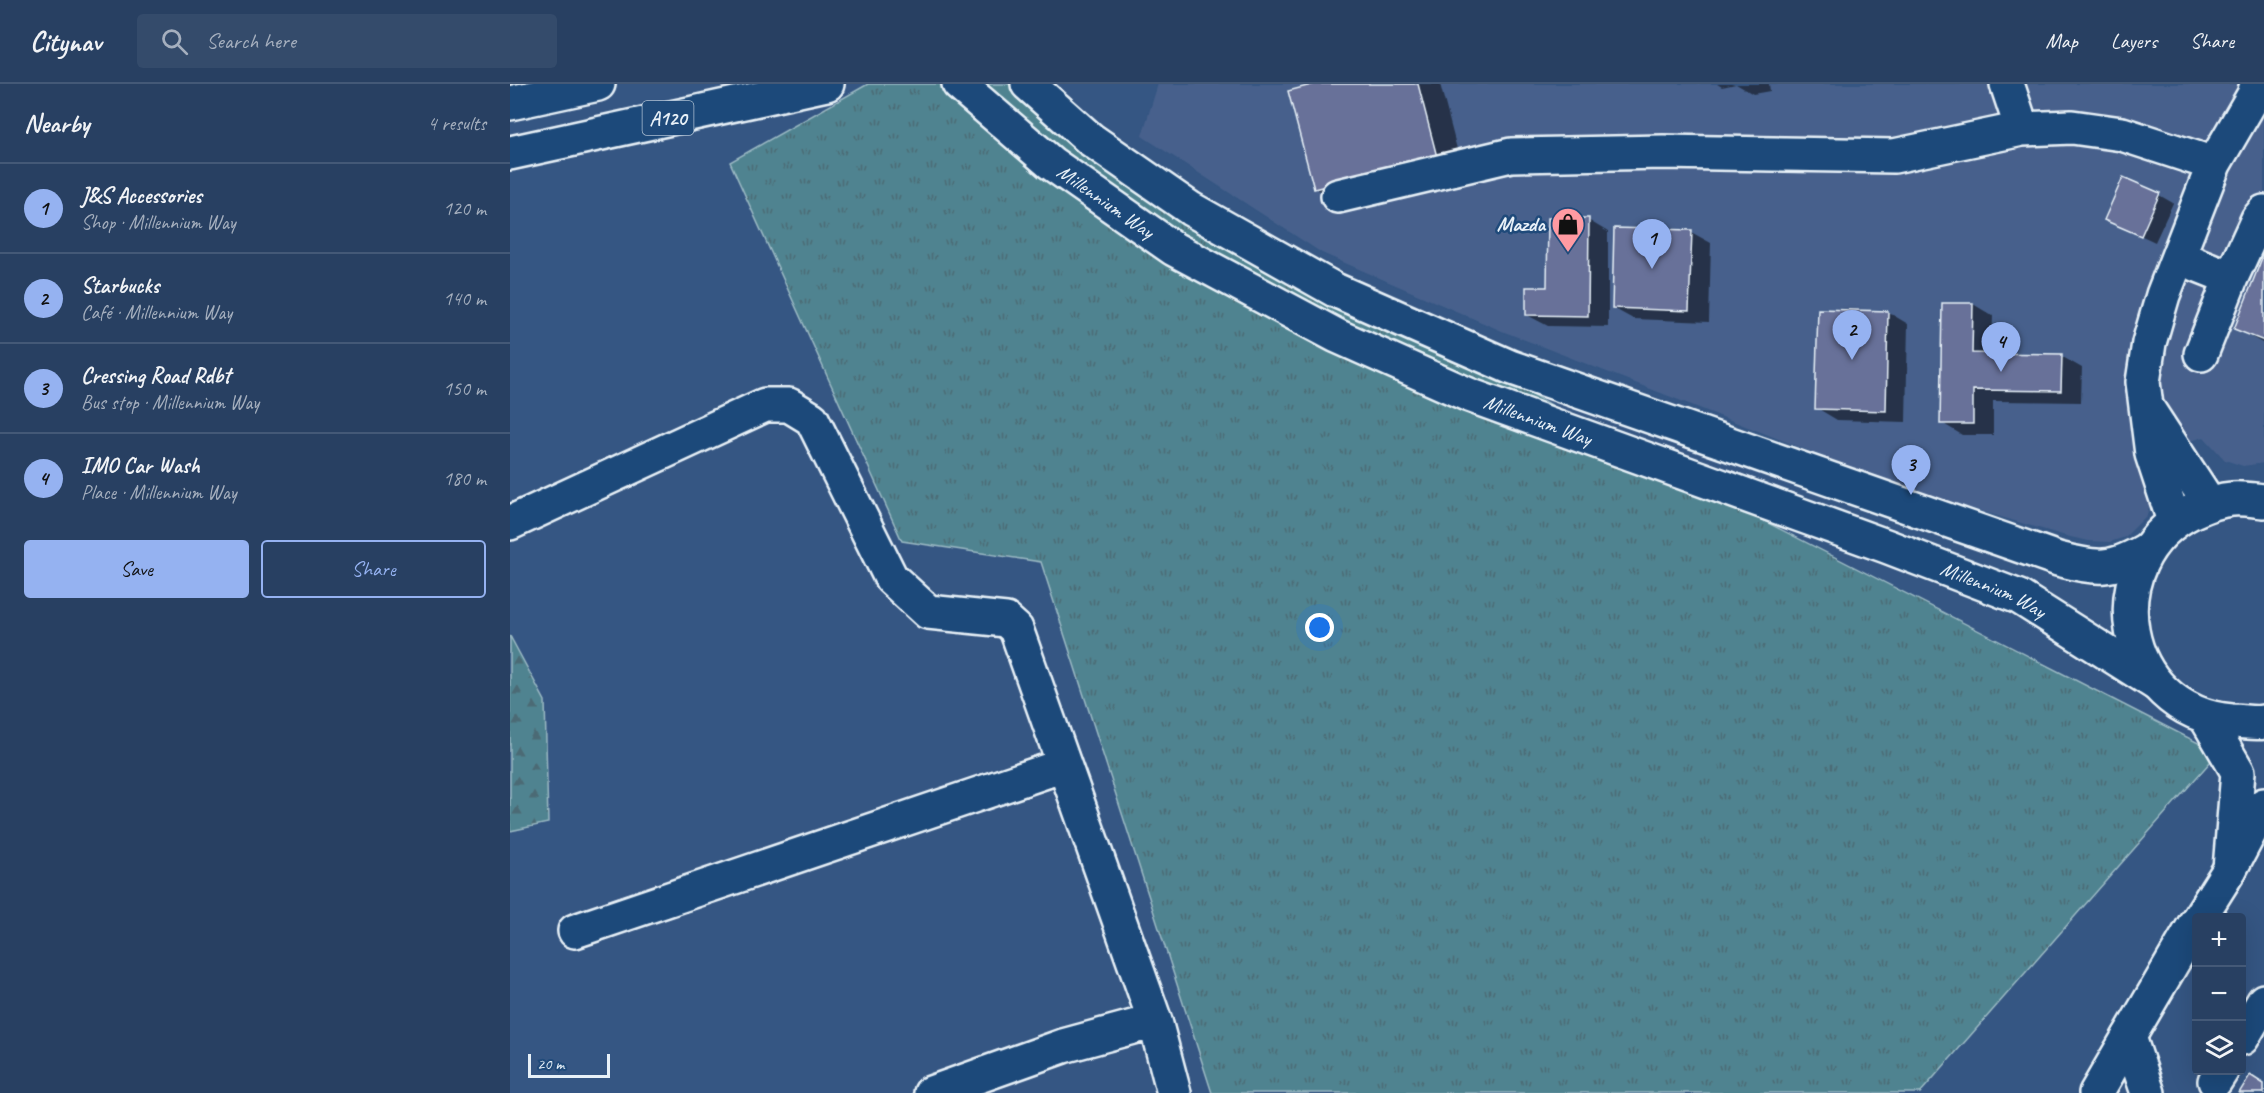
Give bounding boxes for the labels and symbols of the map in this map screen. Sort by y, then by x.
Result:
road number: A120 [642,101,694,135]
street label: Millennium Way [1052,158,1161,245]
shop icon: Mazda [1550,206,1586,253]
place label: Mazda [1497,211,1546,237]
pin: 1 [1632,220,1672,269]
pin: 2 [1832,310,1872,360]
pin: 4 [1982,322,2020,372]
street label: Millennium Way [1481,389,1597,452]
pin: 3 [1892,446,1930,495]
street label: Millennium Way [1937,555,2053,625]
your location [1305,613,1334,642]
scale bar [528,1051,610,1078]

